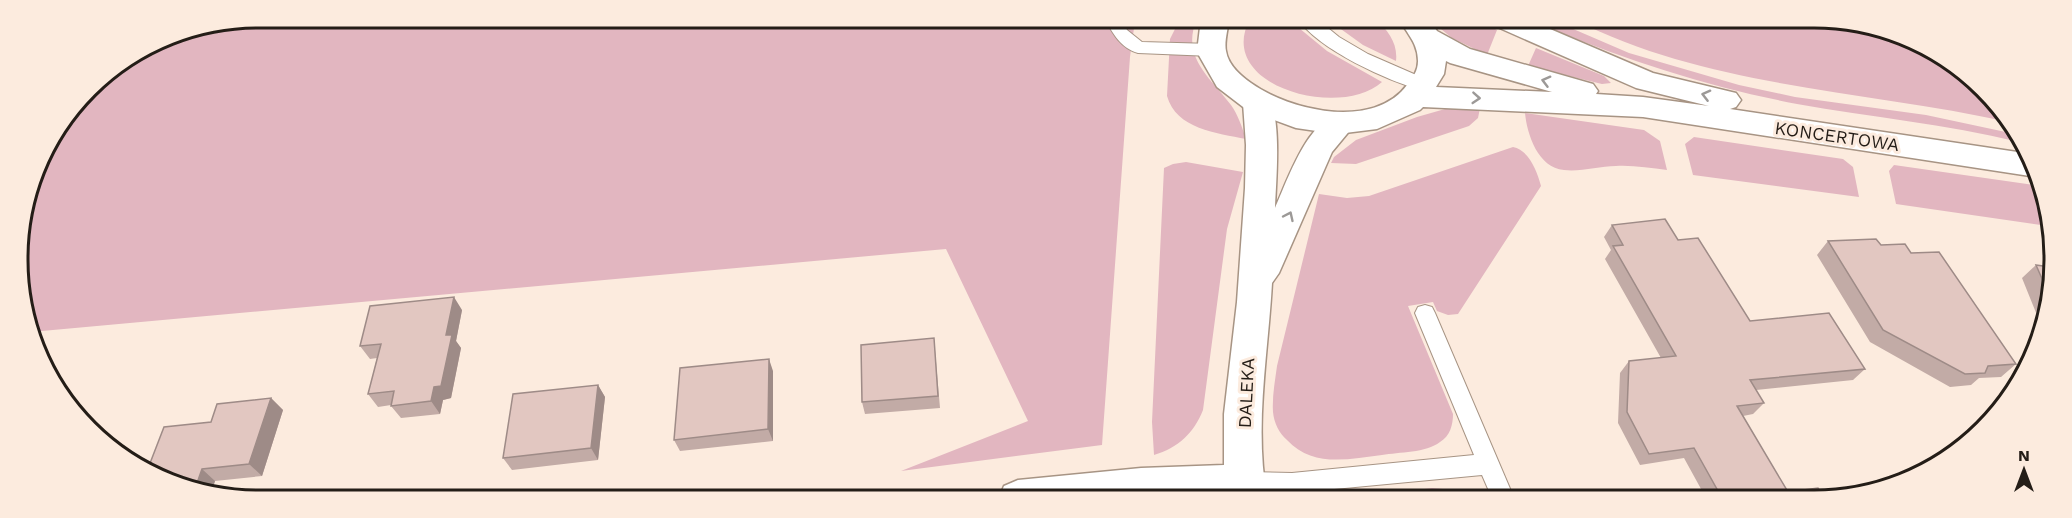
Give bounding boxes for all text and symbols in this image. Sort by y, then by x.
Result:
one-way arrow [1541,76,1552,88]
one-way arrow [1701,90,1711,103]
one-way arrow [1471,91,1480,104]
street label: KONCERTOWA [1773,117,1901,155]
one-way arrow [1281,212,1293,223]
street label: DALEKA [1234,357,1258,429]
north arrow [1994,440,2054,500]
text: N [2018,446,2030,465]

